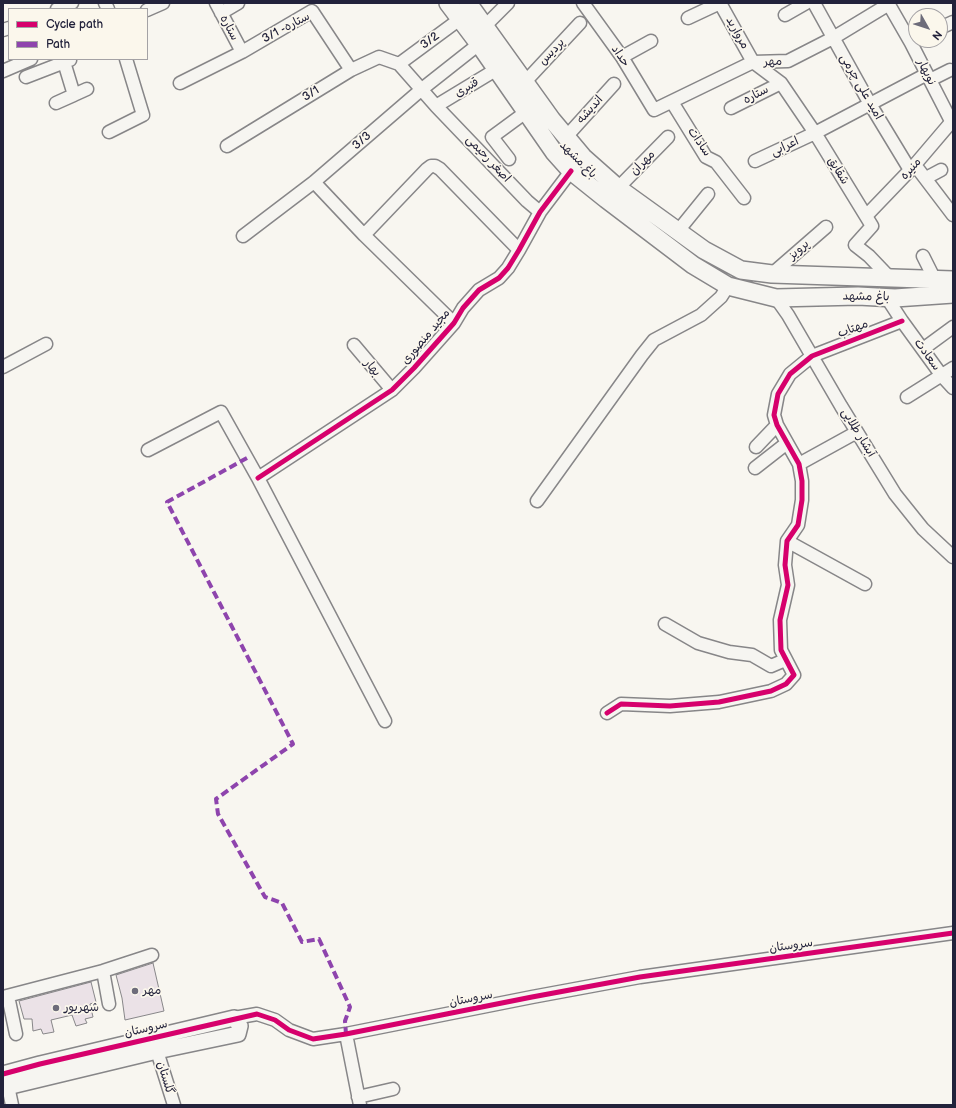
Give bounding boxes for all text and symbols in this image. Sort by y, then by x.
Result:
legend [8,8,148,60]
north arrow [908,8,948,48]
street label: ستاره- 3/1 [260,9,312,47]
street label: ستاره [216,13,242,43]
street label: مروارید [722,14,752,52]
text: Cycle path [46,17,103,32]
text: N [929,28,945,43]
street label: 3/2 [418,29,442,53]
street label: پردیس [536,36,568,68]
text: Path [46,37,70,52]
street label: حداد [608,43,632,69]
street label: امید علی چرمی [836,52,886,122]
street label: مهر [764,54,782,70]
street label: نوبهار [913,56,939,88]
street label: قنبری [452,75,482,101]
street label: ستاره [741,82,771,108]
street label: 3/1 [300,83,322,105]
street label: اندیشه [574,93,606,127]
street label: سادات [684,125,714,159]
street label: 3/3 [350,129,374,153]
street label: اصغر رحیمی [463,132,513,186]
street label: اعرابی [769,134,801,160]
street label: باغ مشهد [556,138,600,182]
street label: مهران [627,147,659,179]
street label: شقایق [824,155,852,187]
street label: منیره [897,155,925,183]
street label: پرویز [785,237,813,263]
street label: باغ مشهد [842,289,890,305]
street label: مجید منصوری [399,306,453,368]
street label: مهتاب [836,317,870,341]
street label: سعادت [911,336,943,374]
street label: بهار [361,356,383,380]
street label: آبشار طلایی [838,406,878,460]
street label: سروستان [768,936,814,956]
place label: مهر [143,984,161,998]
marker: مهر [130,986,140,996]
street label: سروستان [448,988,494,1010]
place label: شهریور [64,1001,99,1015]
marker: شهریور [51,1003,61,1013]
street label: سروستان [123,1017,169,1041]
street label: گلستان [153,1060,177,1096]

